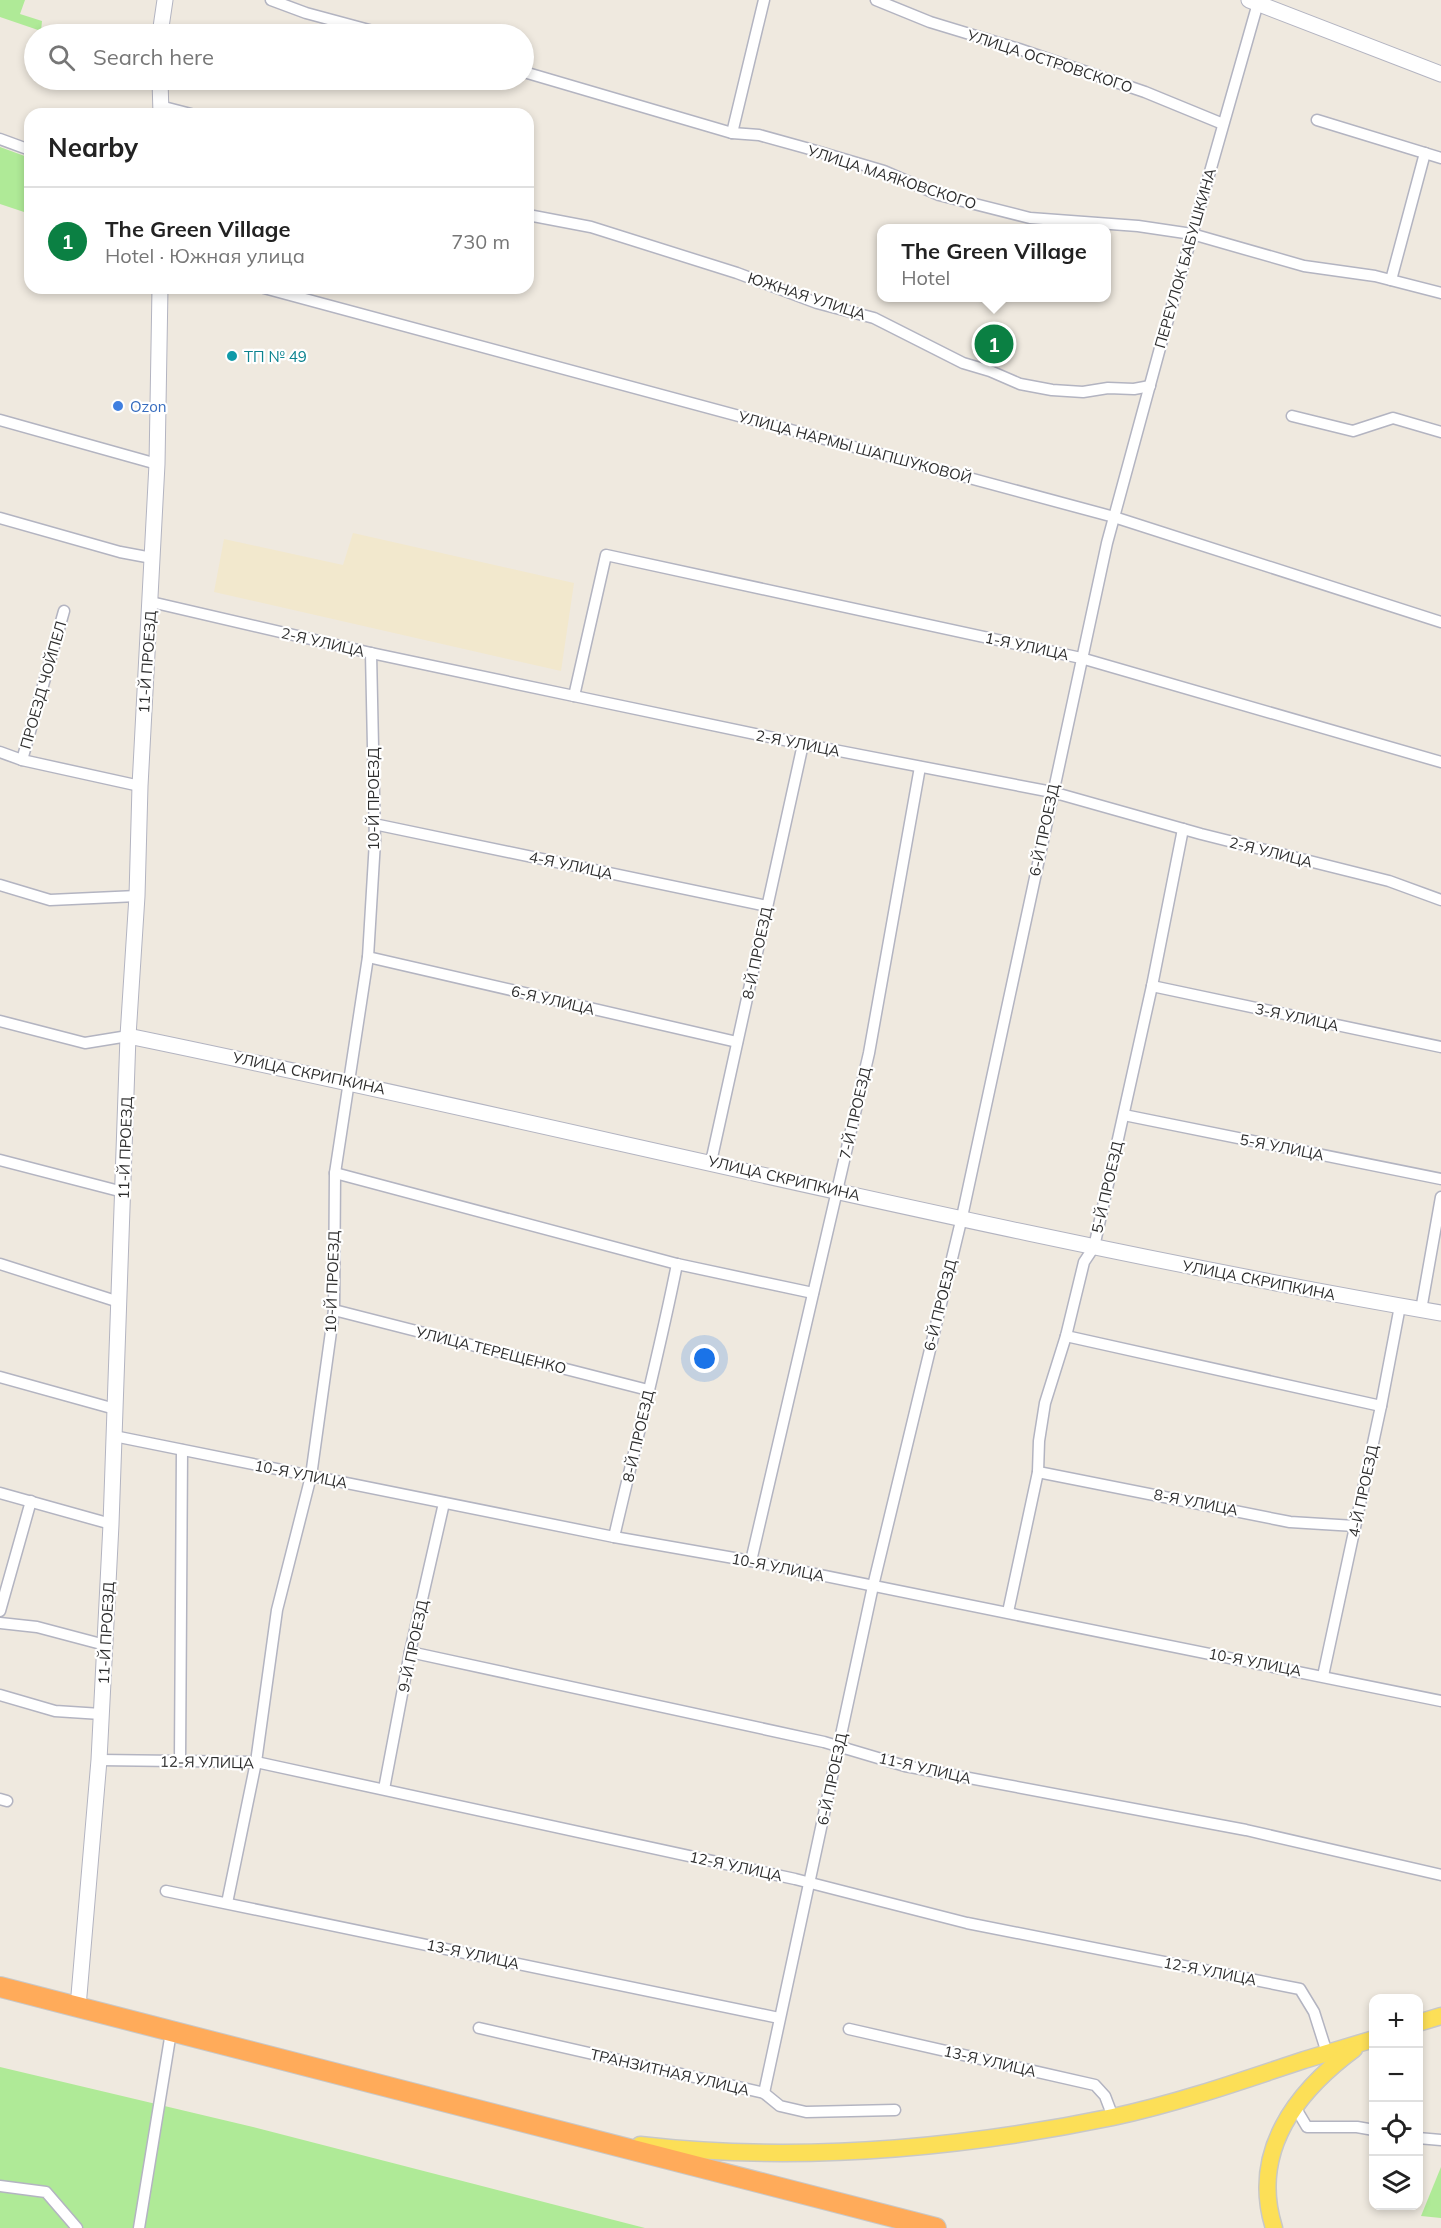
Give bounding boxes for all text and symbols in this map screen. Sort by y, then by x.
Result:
search box [24,24,534,90]
street label: УЛИЦА ОСТРОВСКОГО [964,25,1135,97]
icon: search [45,41,78,74]
text: Search here [93,43,214,71]
text: Nearby [48,131,138,164]
street label: УЛИЦА МАЯКОВСКОГО [804,140,979,213]
street label: ПЕРЕУЛОК БАБУШКИНА [1150,166,1220,350]
text: The Green Village [105,215,291,243]
popup [877,224,1111,302]
text: 1 [62,229,74,254]
text: 730 m [451,229,510,254]
text: The Green Village [901,237,1087,265]
text: Hotel · Южная улица [105,243,305,268]
text: Hotel [901,265,950,290]
street label: ЮЖНАЯ УЛИЦА [746,268,868,324]
pin: 1 [974,322,1014,366]
place label: ТП № 49 [244,347,307,366]
marker: ТП № 49 [225,349,239,363]
place label: Ozon [130,397,167,416]
marker: Ozon [111,399,125,413]
street label: УЛИЦА НАРМЫ ШАПШУКОВОЙ [735,406,974,487]
street label: 11-Й ПРОЕЗД [134,610,160,714]
street label: ПРОЕЗД ЧОЙПЕЛ [16,619,70,751]
street label: 2-Я УЛИЦА [279,623,367,661]
street label: 1-Я УЛИЦА [983,628,1071,664]
street label: 2-Я УЛИЦА [754,726,842,760]
street label: 10-Й ПРОЕЗД [364,748,383,850]
street label: 6-Й ПРОЕЗД [1025,782,1063,878]
street label: 2-Я УЛИЦА [1227,832,1315,872]
street label: 4-Я УЛИЦА [527,847,615,883]
street label: 8-Й ПРОЕЗД [738,905,776,1001]
street label: 6-Я УЛИЦА [509,981,597,1019]
street label: 3-Я УЛИЦА [1253,999,1341,1035]
street label: УЛИЦА СКРИПКИНА [230,1047,387,1098]
street label: 7-Й ПРОЕЗД [835,1065,875,1161]
street label: 11-Й ПРОЕЗД [114,1096,136,1200]
street label: 5-Я УЛИЦА [1238,1130,1326,1164]
street label: 5-Й ПРОЕЗД [1087,1139,1127,1235]
street label: УЛИЦА СКРИПКИНА [705,1151,862,1205]
street label: 10-Й ПРОЕЗД [321,1230,343,1334]
street label: УЛИЦА СКРИПКИНА [1180,1256,1337,1304]
street label: 6-Й ПРОЕЗД [919,1257,961,1353]
street label: УЛИЦА ТЕРЕЩЕНКО [413,1322,568,1378]
your location [690,1344,719,1373]
street label: 8-Й ПРОЕЗД [618,1388,658,1484]
street label: 4-Й ПРОЕЗД [1344,1443,1382,1539]
street label: 10-Я УЛИЦА [253,1456,349,1492]
street label: 8-Я УЛИЦА [1152,1485,1240,1519]
street label: 10-Я УЛИЦА [730,1549,826,1585]
street label: 11-Й ПРОЕЗД [94,1581,118,1685]
street label: 9-Й ПРОЕЗД [394,1598,432,1694]
street label: 10-Я УЛИЦА [1207,1644,1303,1680]
street label: 6-Й ПРОЕЗД [813,1731,851,1827]
street label: 11-Я УЛИЦА [877,1748,973,1788]
street label: 12-Я УЛИЦА [160,1752,254,1772]
street label: 12-Я УЛИЦА [688,1847,784,1885]
street label: 13-Я УЛИЦА [425,1935,521,1973]
street label: 12-Я УЛИЦА [1162,1953,1258,1989]
map controls [1369,1994,1423,2210]
button: + [1369,1994,1423,2048]
street label: 13-Я УЛИЦА [942,2041,1038,2081]
street label: ТРАНЗИТНАЯ УЛИЦА [589,2044,751,2100]
button: − [1369,2048,1423,2102]
button: locate [1369,2102,1423,2156]
button: layers [1369,2156,1423,2210]

